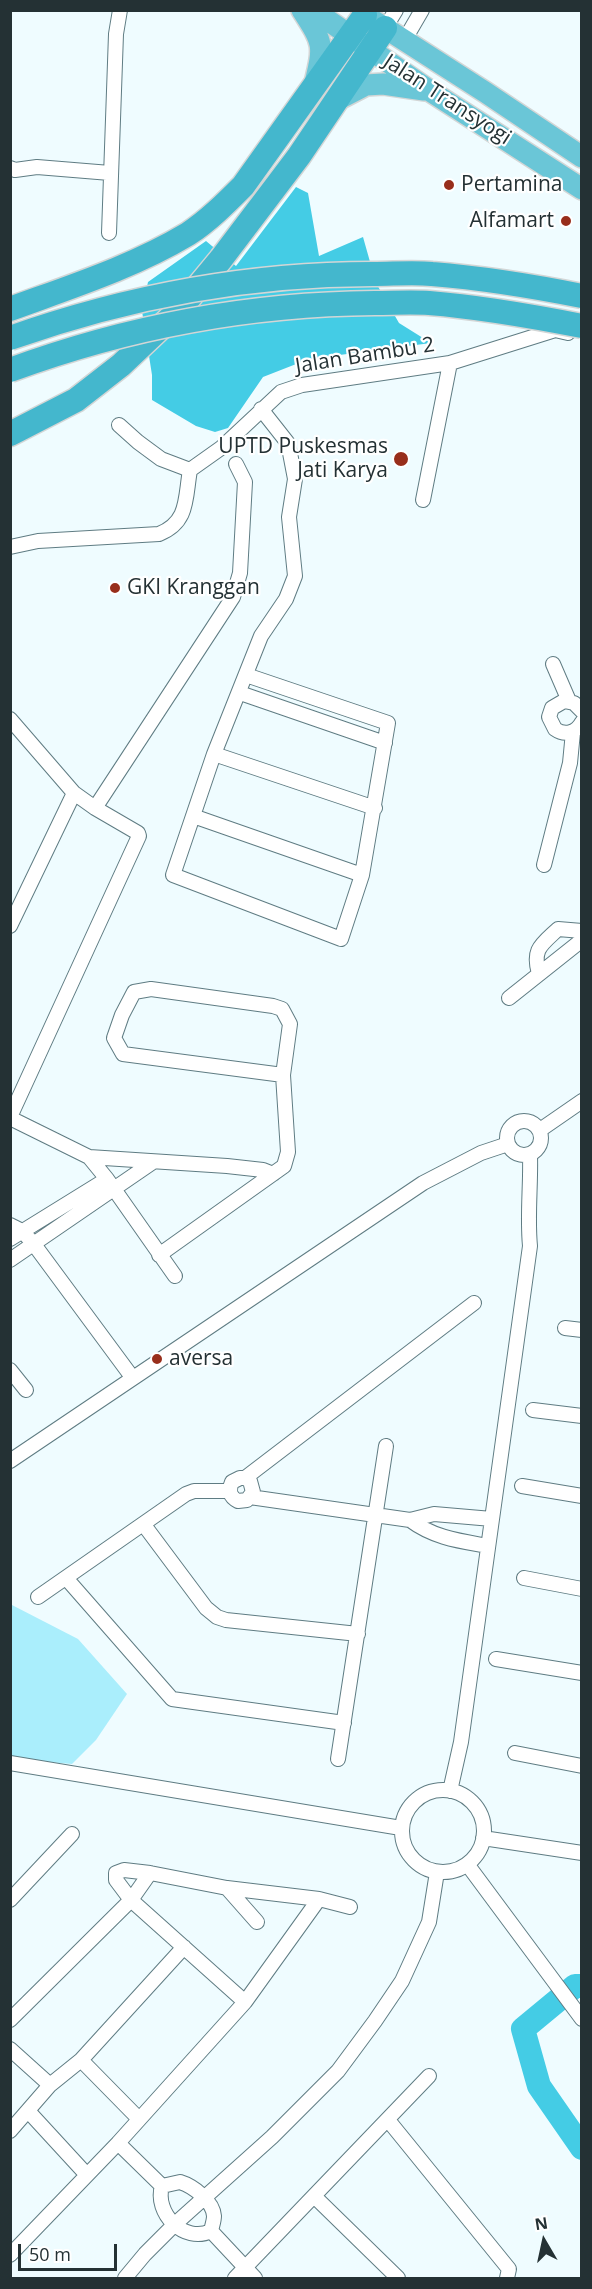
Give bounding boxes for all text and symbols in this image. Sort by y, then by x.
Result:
street label: Jalan Transyogi [378,49,516,151]
place label: Pertamina [461,172,562,198]
marker: Pertamina [442,178,456,192]
place label: Alfamart [470,208,554,234]
marker: Alfamart [559,214,573,228]
street label: Jalan Bambu 2 [294,333,436,379]
place label: UPTD Puskesmas Jati Karya [218,434,388,484]
marker: UPTD Puskesmas Jati Karya [392,450,410,468]
place label: GKI Kranggan [127,575,260,601]
marker: GKI Kranggan [108,581,122,595]
place label: aversa [169,1346,233,1372]
marker: aversa [150,1352,164,1366]
north arrow [514,2211,574,2271]
text: N [533,2211,549,2235]
scale bar [21,2232,120,2270]
text: 50 m [29,2242,71,2266]

